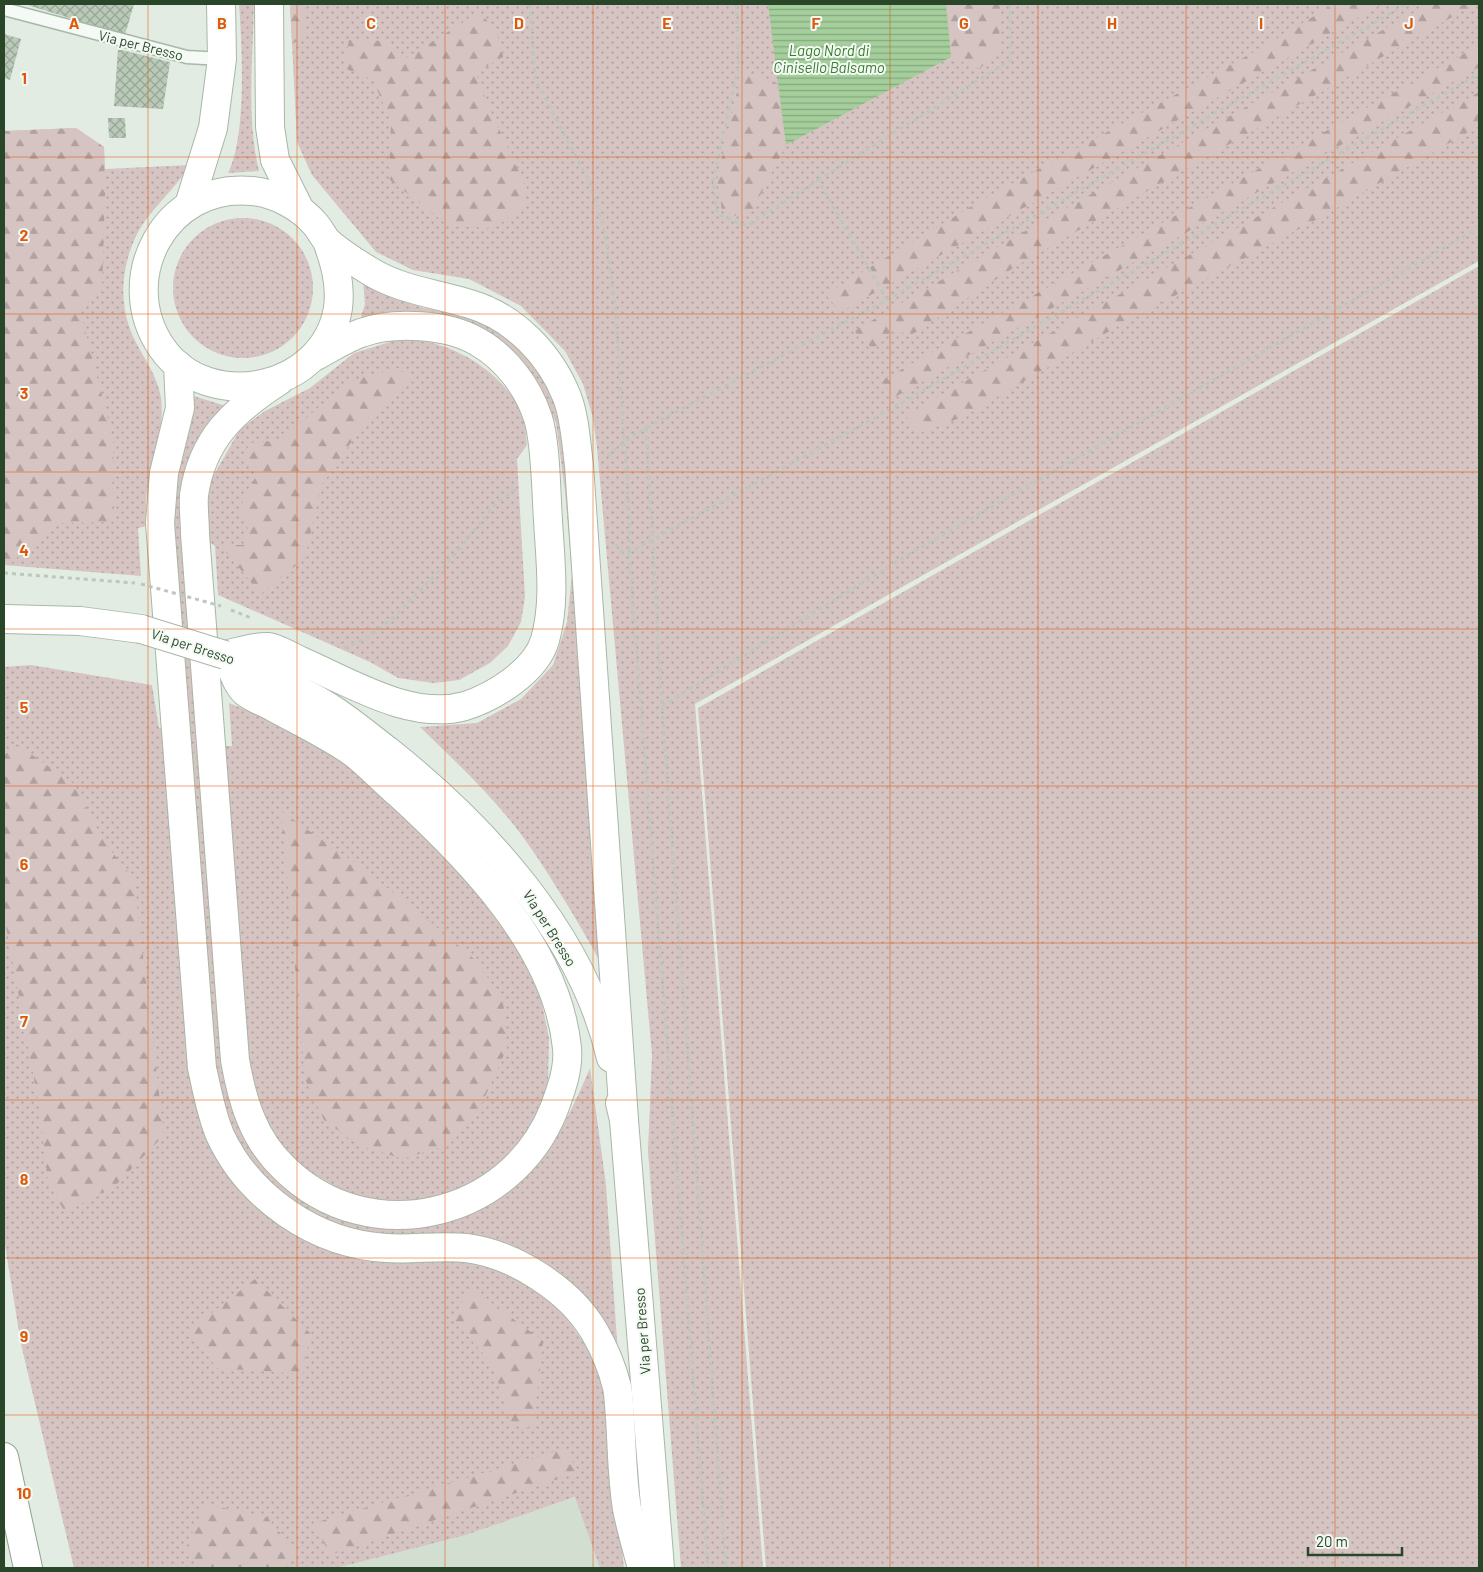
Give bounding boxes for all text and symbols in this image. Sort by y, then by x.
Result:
text: A [69,13,80,32]
text: B [217,13,227,32]
text: C [366,13,376,32]
text: D [514,13,524,32]
text: E [662,13,672,32]
text: F [812,13,821,32]
text: G [959,13,969,32]
text: H [1107,13,1117,32]
text: I [1259,13,1263,32]
text: J [1404,13,1414,32]
street label: Via per Bresso [97,26,185,64]
water label: Lago Nord di Cinisello Balsamo [773,41,885,76]
text: 1 [21,68,27,87]
text: 2 [20,225,29,244]
text: 3 [20,383,28,402]
text: 4 [19,540,29,559]
street label: Via per Bresso [149,625,237,667]
text: 5 [20,697,29,716]
text: 6 [20,854,29,873]
street label: Via per Bresso [520,887,580,969]
text: 7 [20,1011,28,1030]
text: 8 [20,1169,29,1188]
street label: Via per Bresso [630,1287,654,1375]
text: 9 [20,1326,28,1345]
text: 10 [17,1483,31,1502]
scale bar [1308,1524,1402,1556]
text: 20 m [1316,1532,1348,1550]

